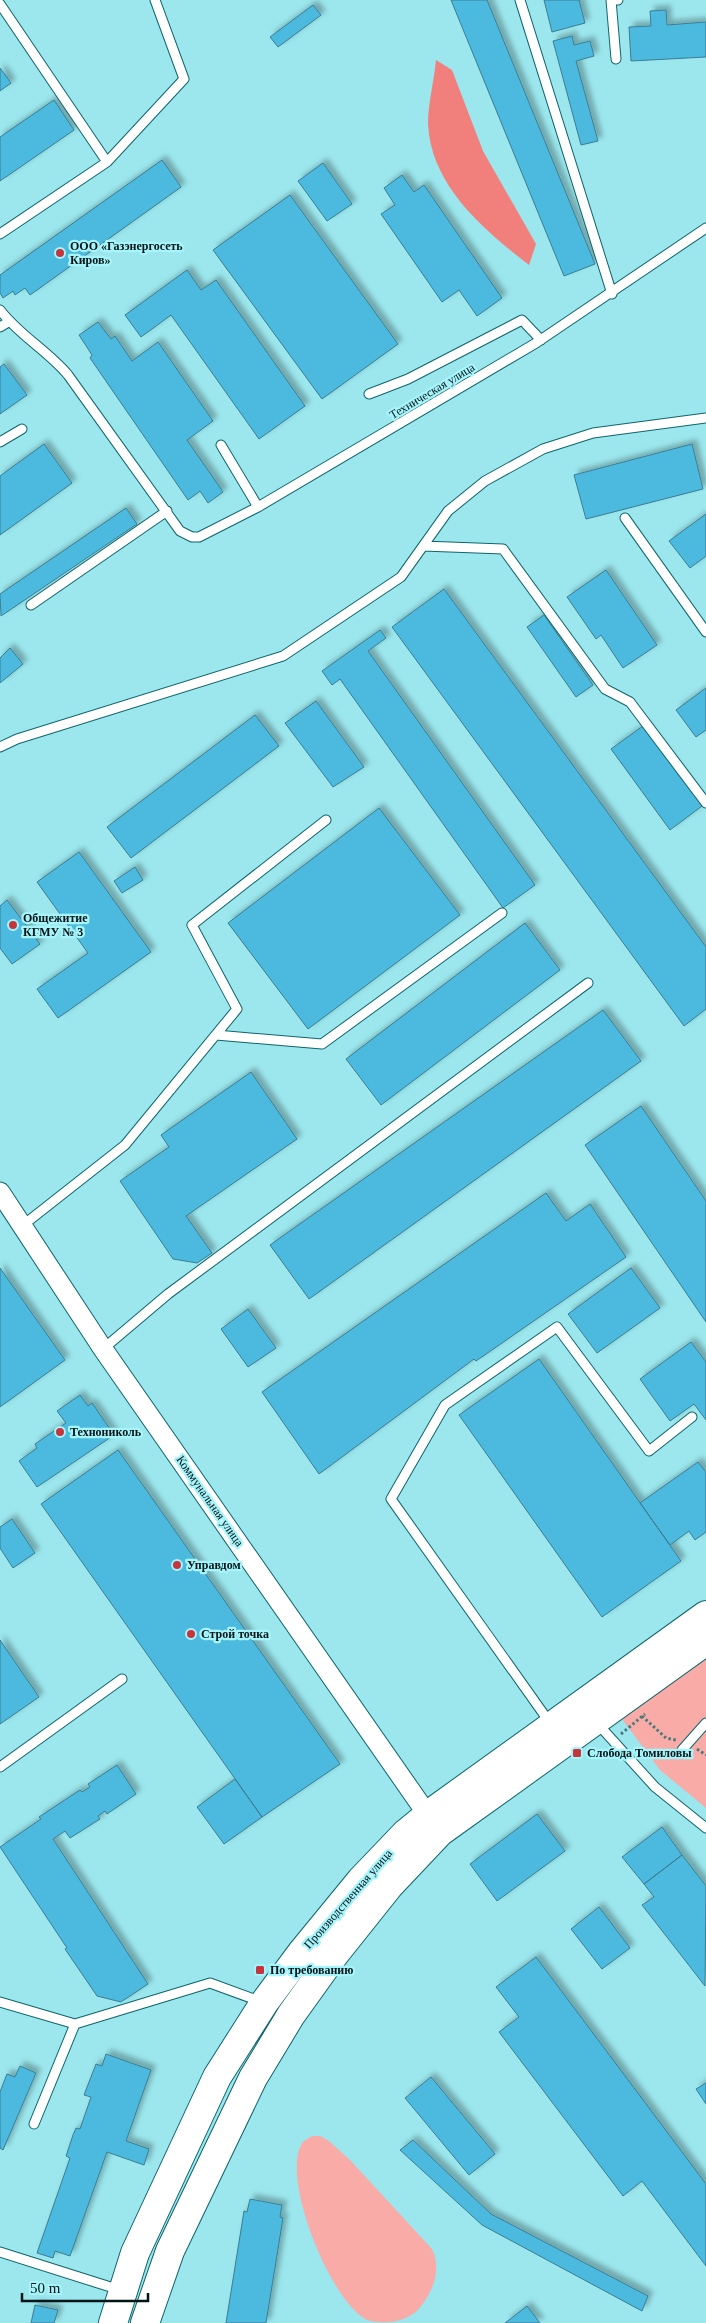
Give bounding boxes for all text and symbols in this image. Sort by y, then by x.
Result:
place label: ООО «Газэнергосеть Киров» [70,239,183,267]
marker: ООО «Газэнергосеть Киров» [54,247,66,259]
street label: Техническая улица [387,360,478,422]
place label: Общежитие КГМУ № 3 [23,911,88,939]
marker: Общежитие КГМУ № 3 [7,919,19,931]
place label: Технониколь [70,1425,142,1439]
marker: Технониколь [54,1426,66,1438]
street label: Коммунальная улица [173,1453,247,1550]
place label: Управдом [187,1558,241,1572]
marker: Управдом [171,1559,183,1571]
place label: Строй точка [201,1627,269,1641]
marker: Строй точка [185,1628,197,1640]
place label: Слобода Томиловы [587,1746,692,1760]
marker: Слобода Томиловы [571,1747,583,1759]
street label: Производственная улица [301,1846,395,1952]
place label: По требованию [270,1963,353,1977]
marker: По требованию [254,1964,266,1976]
scale bar [22,2270,149,2302]
text: 50 m [30,2280,61,2296]

